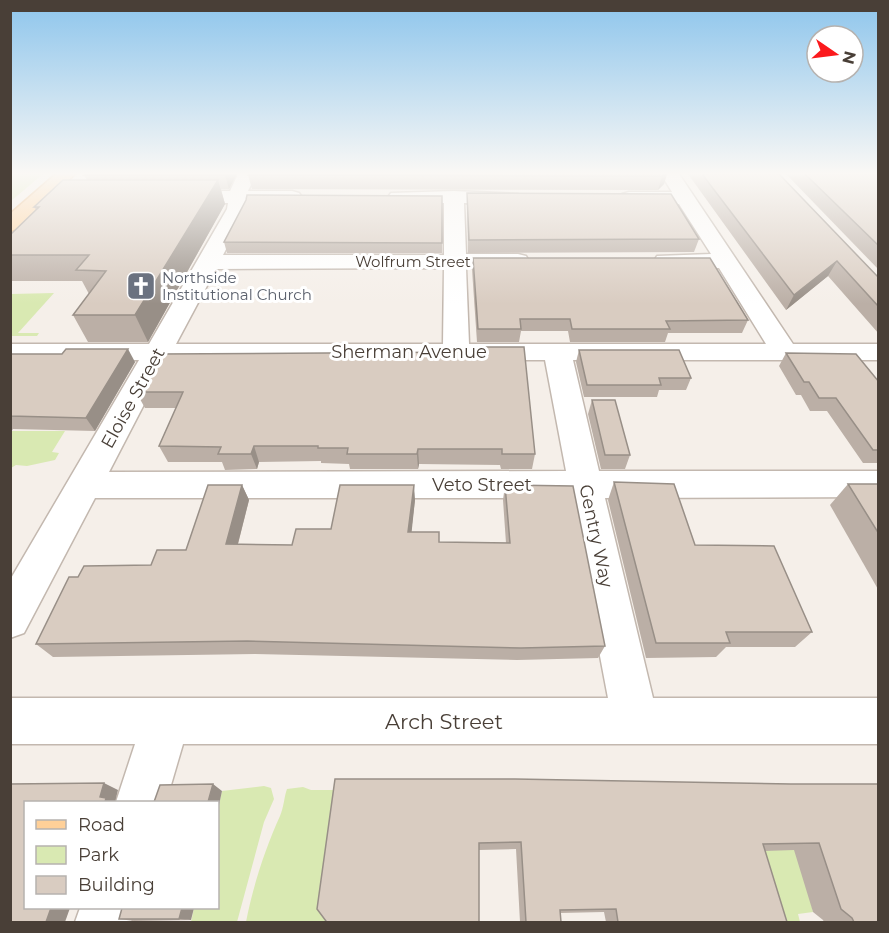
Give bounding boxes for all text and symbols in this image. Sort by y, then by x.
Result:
north arrow [805,24,865,84]
text: N [838,49,860,66]
street label: Wolfrum Street [355,252,471,271]
place label: Northside Institutional Church [162,268,312,304]
church icon: Northside Institutional Church [125,270,157,302]
street label: Sherman Avenue [331,341,487,363]
street label: Eloise Street [96,344,170,452]
street label: Veto Street [432,474,532,496]
street label: Gentry Way [574,482,618,590]
street label: Arch Street [385,709,503,734]
legend [24,801,219,909]
text: Road [78,814,125,836]
text: Park [78,844,119,866]
text: Building [78,874,155,896]

